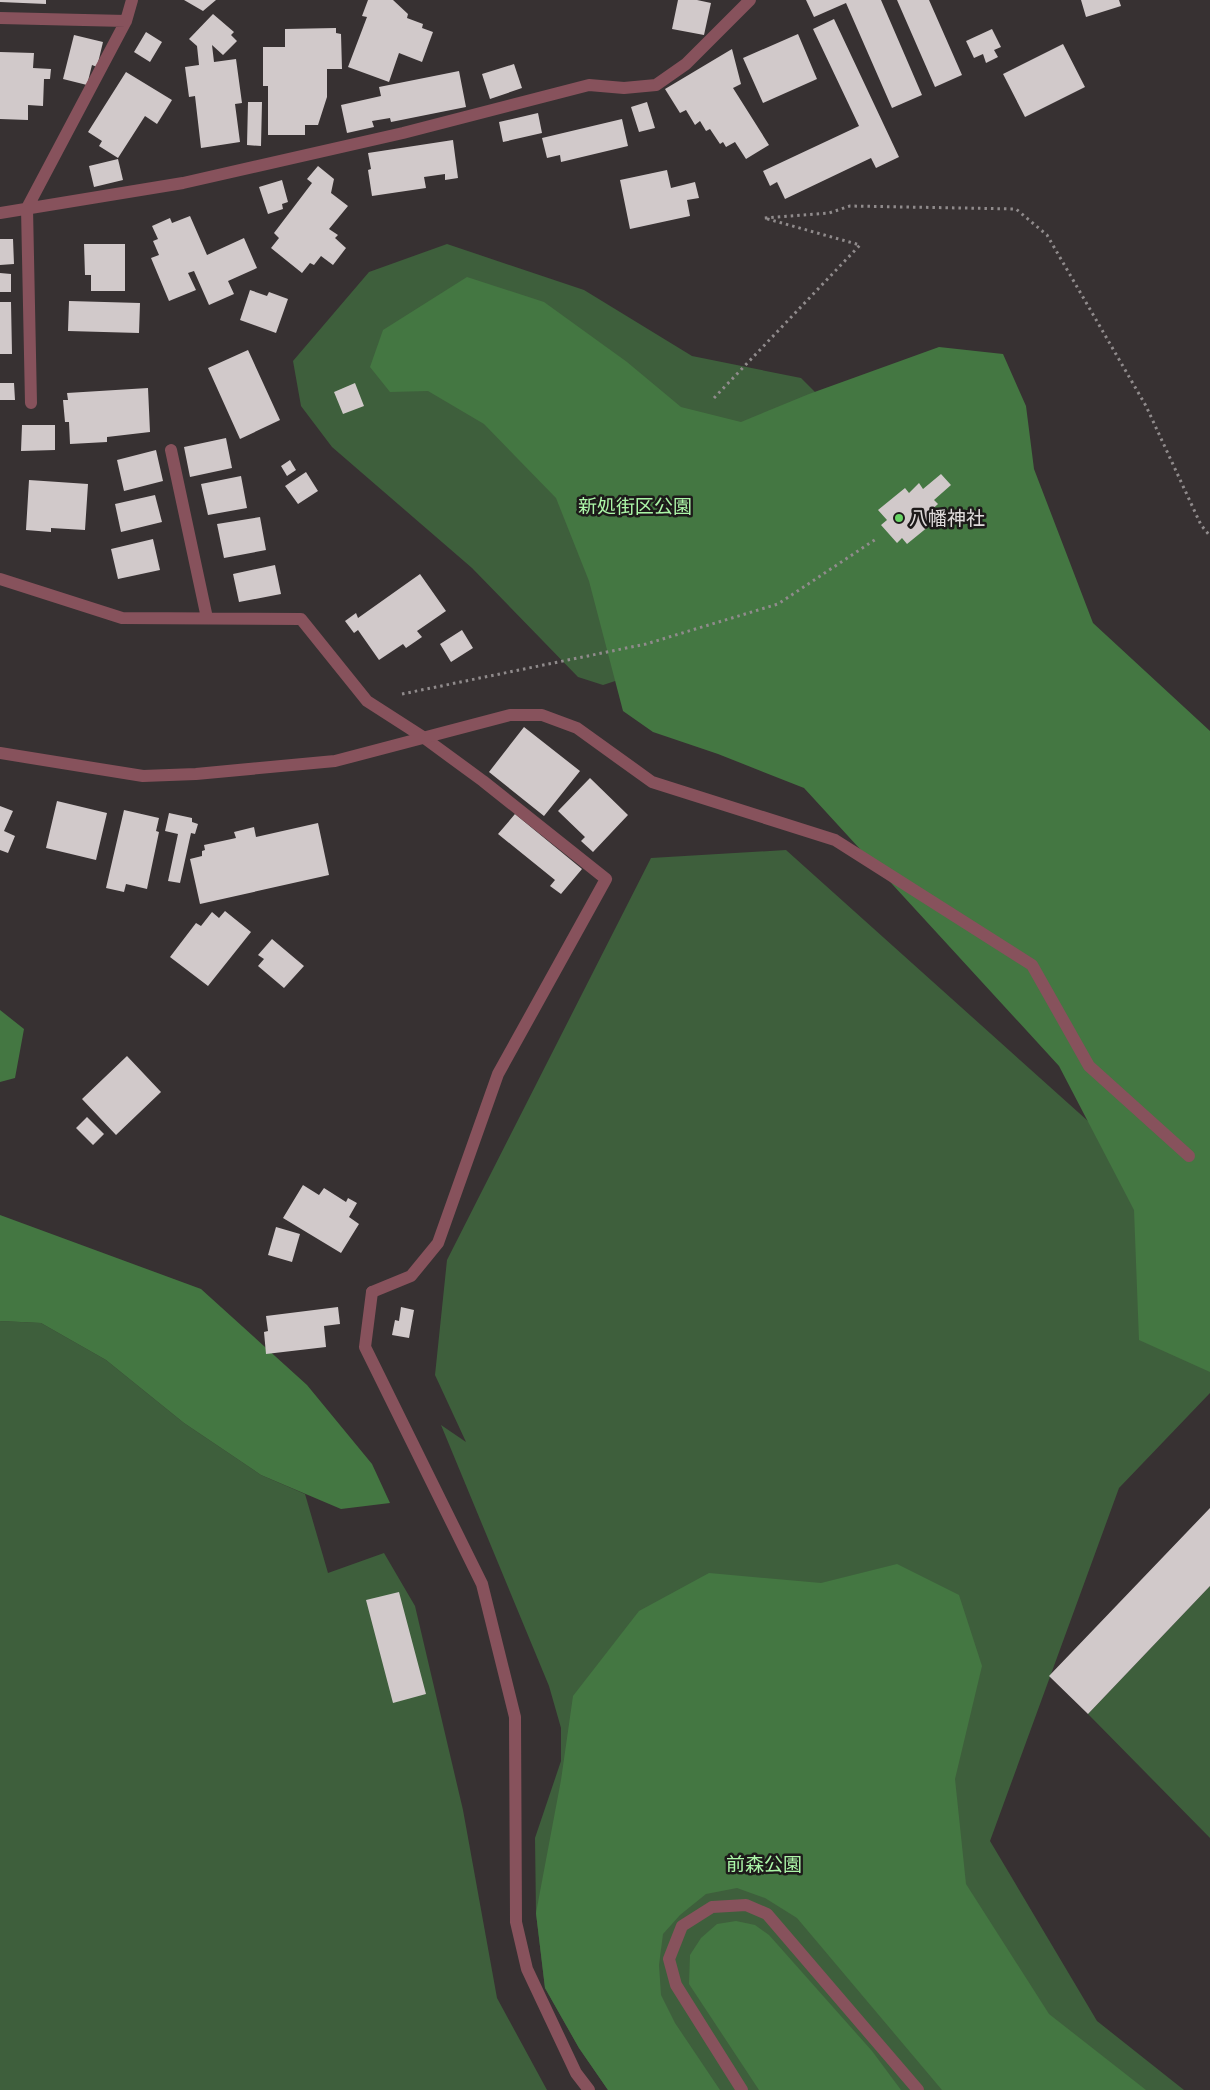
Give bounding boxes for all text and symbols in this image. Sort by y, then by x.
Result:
park label: 新処街区公園 [578,494,692,518]
place label: 八幡神社 [909,506,985,530]
marker: 八幡神社 [893,512,905,524]
park label: 前森公園 [726,1852,802,1876]

